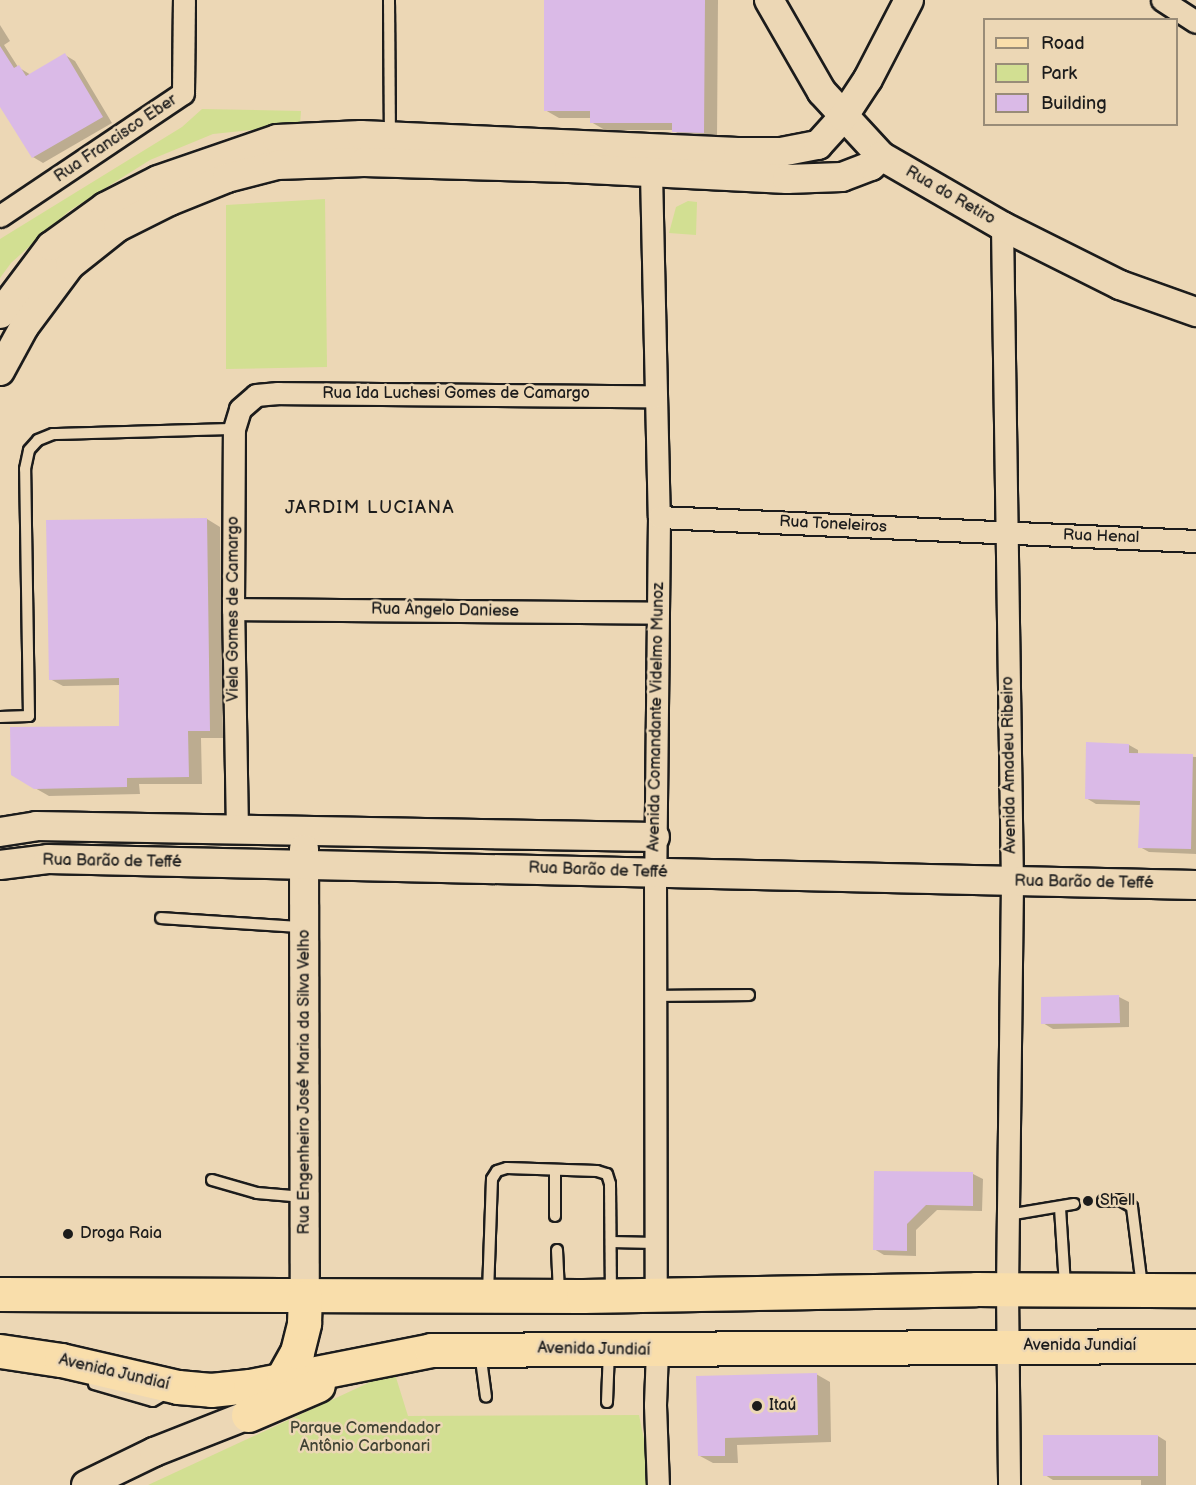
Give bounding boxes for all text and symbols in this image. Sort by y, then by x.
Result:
legend [983,18,1178,126]
text: Road [1041,33,1085,54]
text: Park [1041,63,1077,84]
street label: Rua Francisco Eber [51,91,181,187]
text: Building [1041,93,1107,114]
street label: Rua do Retiro [902,163,998,229]
street label: Rua Ida Luchesi Gomes de Camargo [322,384,590,404]
district label: JARDIM LUCIANA [285,497,455,519]
street label: Rua Toneleiros [778,513,888,537]
street label: Viela Gomes de Camargo [224,516,244,702]
street label: Rua Henal [1062,526,1140,548]
street label: Avenida Comandante Videlmo Munoz [645,582,669,852]
street label: Rua Ângelo Daniese [371,600,519,622]
street label: Avenida Amadeu Ribeiro [999,676,1021,854]
street label: Rua Barão de Teffé [42,851,182,873]
street label: Rua Barão de Teffé [528,859,668,883]
street label: Rua Barão de Teffé [1014,872,1154,894]
street label: Rua Engenheiro José Maria da Silva Velho [295,929,315,1235]
place label: Shell [1100,1191,1135,1211]
marker: Shell [1081,1194,1095,1208]
place label: Droga Raia [80,1224,162,1244]
marker: Droga Raia [61,1227,75,1241]
street label: Avenida Jundiaí [1023,1336,1137,1356]
street label: Avenida Jundiaí [537,1339,651,1361]
street label: Avenida Jundiaí [56,1351,172,1395]
place label: Itaú [769,1396,796,1416]
marker: Itaú [750,1399,764,1413]
park label: Parque Comendador Antônio Carbonari [290,1419,440,1457]

